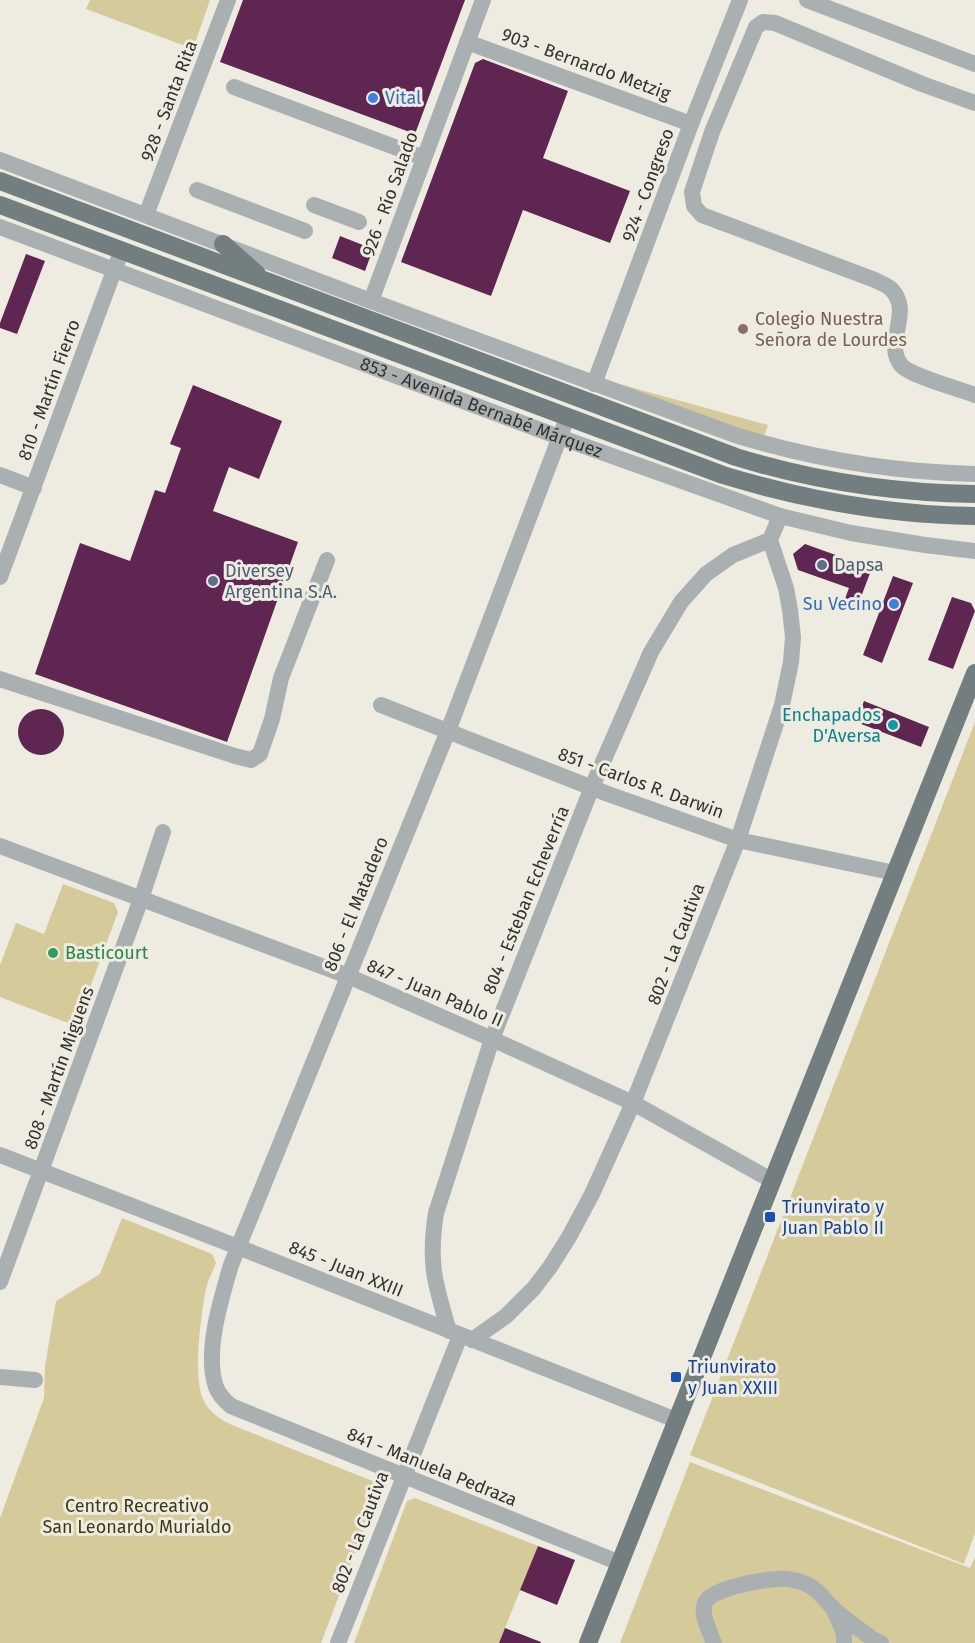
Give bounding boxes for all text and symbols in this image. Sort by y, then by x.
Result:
street label: 903 - Bernardo Metzig [499,23,674,105]
street label: 928 - Santa Rita [136,37,202,165]
place label: Vital [385,87,421,109]
marker: Vital [366,91,380,105]
street label: 924 - Congreso [617,125,679,245]
street label: 926 - Río Salado [357,129,423,259]
place label: Colegio Nuestra Señora de Lourdes [755,308,907,351]
street label: 810 - Martín Fierro [13,316,85,464]
marker: Colegio Nuestra Señora de Lourdes [736,322,750,336]
street label: 853 - Avenida Bernabé Márquez [357,352,606,463]
place label: Dapsa [834,554,884,576]
marker: Dapsa [815,558,829,572]
place label: Diversey Argentina S.A. [225,560,337,603]
marker: Diversey Argentina S.A. [206,574,220,588]
place label: Su Vecino [803,593,882,615]
marker: Su Vecino [887,597,901,611]
place label: Enchapados D'Aversa [782,704,881,747]
marker: Enchapados D'Aversa [886,718,900,732]
street label: 851 - Carlos R. Darwin [555,743,727,823]
street label: 804 - Esteban Echeverría [478,802,574,998]
street label: 806 - El Matadero [319,833,393,975]
street label: 802 - La Cautiva [643,880,709,1008]
place label: Basticourt [65,942,149,964]
marker: Basticourt [46,946,60,960]
street label: 847 - Juan Pablo II [364,954,506,1032]
street label: 808 - Martín Miguens [19,984,99,1152]
place label: Triunvirato y Juan Pablo II [782,1196,884,1239]
marker: Triunvirato y Juan Pablo II [763,1210,777,1224]
street label: 845 - Juan XXIII [286,1236,406,1302]
place label: Triunvirato y Juan XXIII [688,1356,778,1399]
marker: Triunvirato y Juan XXIII [669,1370,683,1384]
street label: 841 - Manuela Pedraza [344,1423,520,1511]
street label: 802 - La Cautiva [327,1468,393,1596]
park label: Centro Recreativo San Leonardo Murialdo [42,1495,232,1538]

